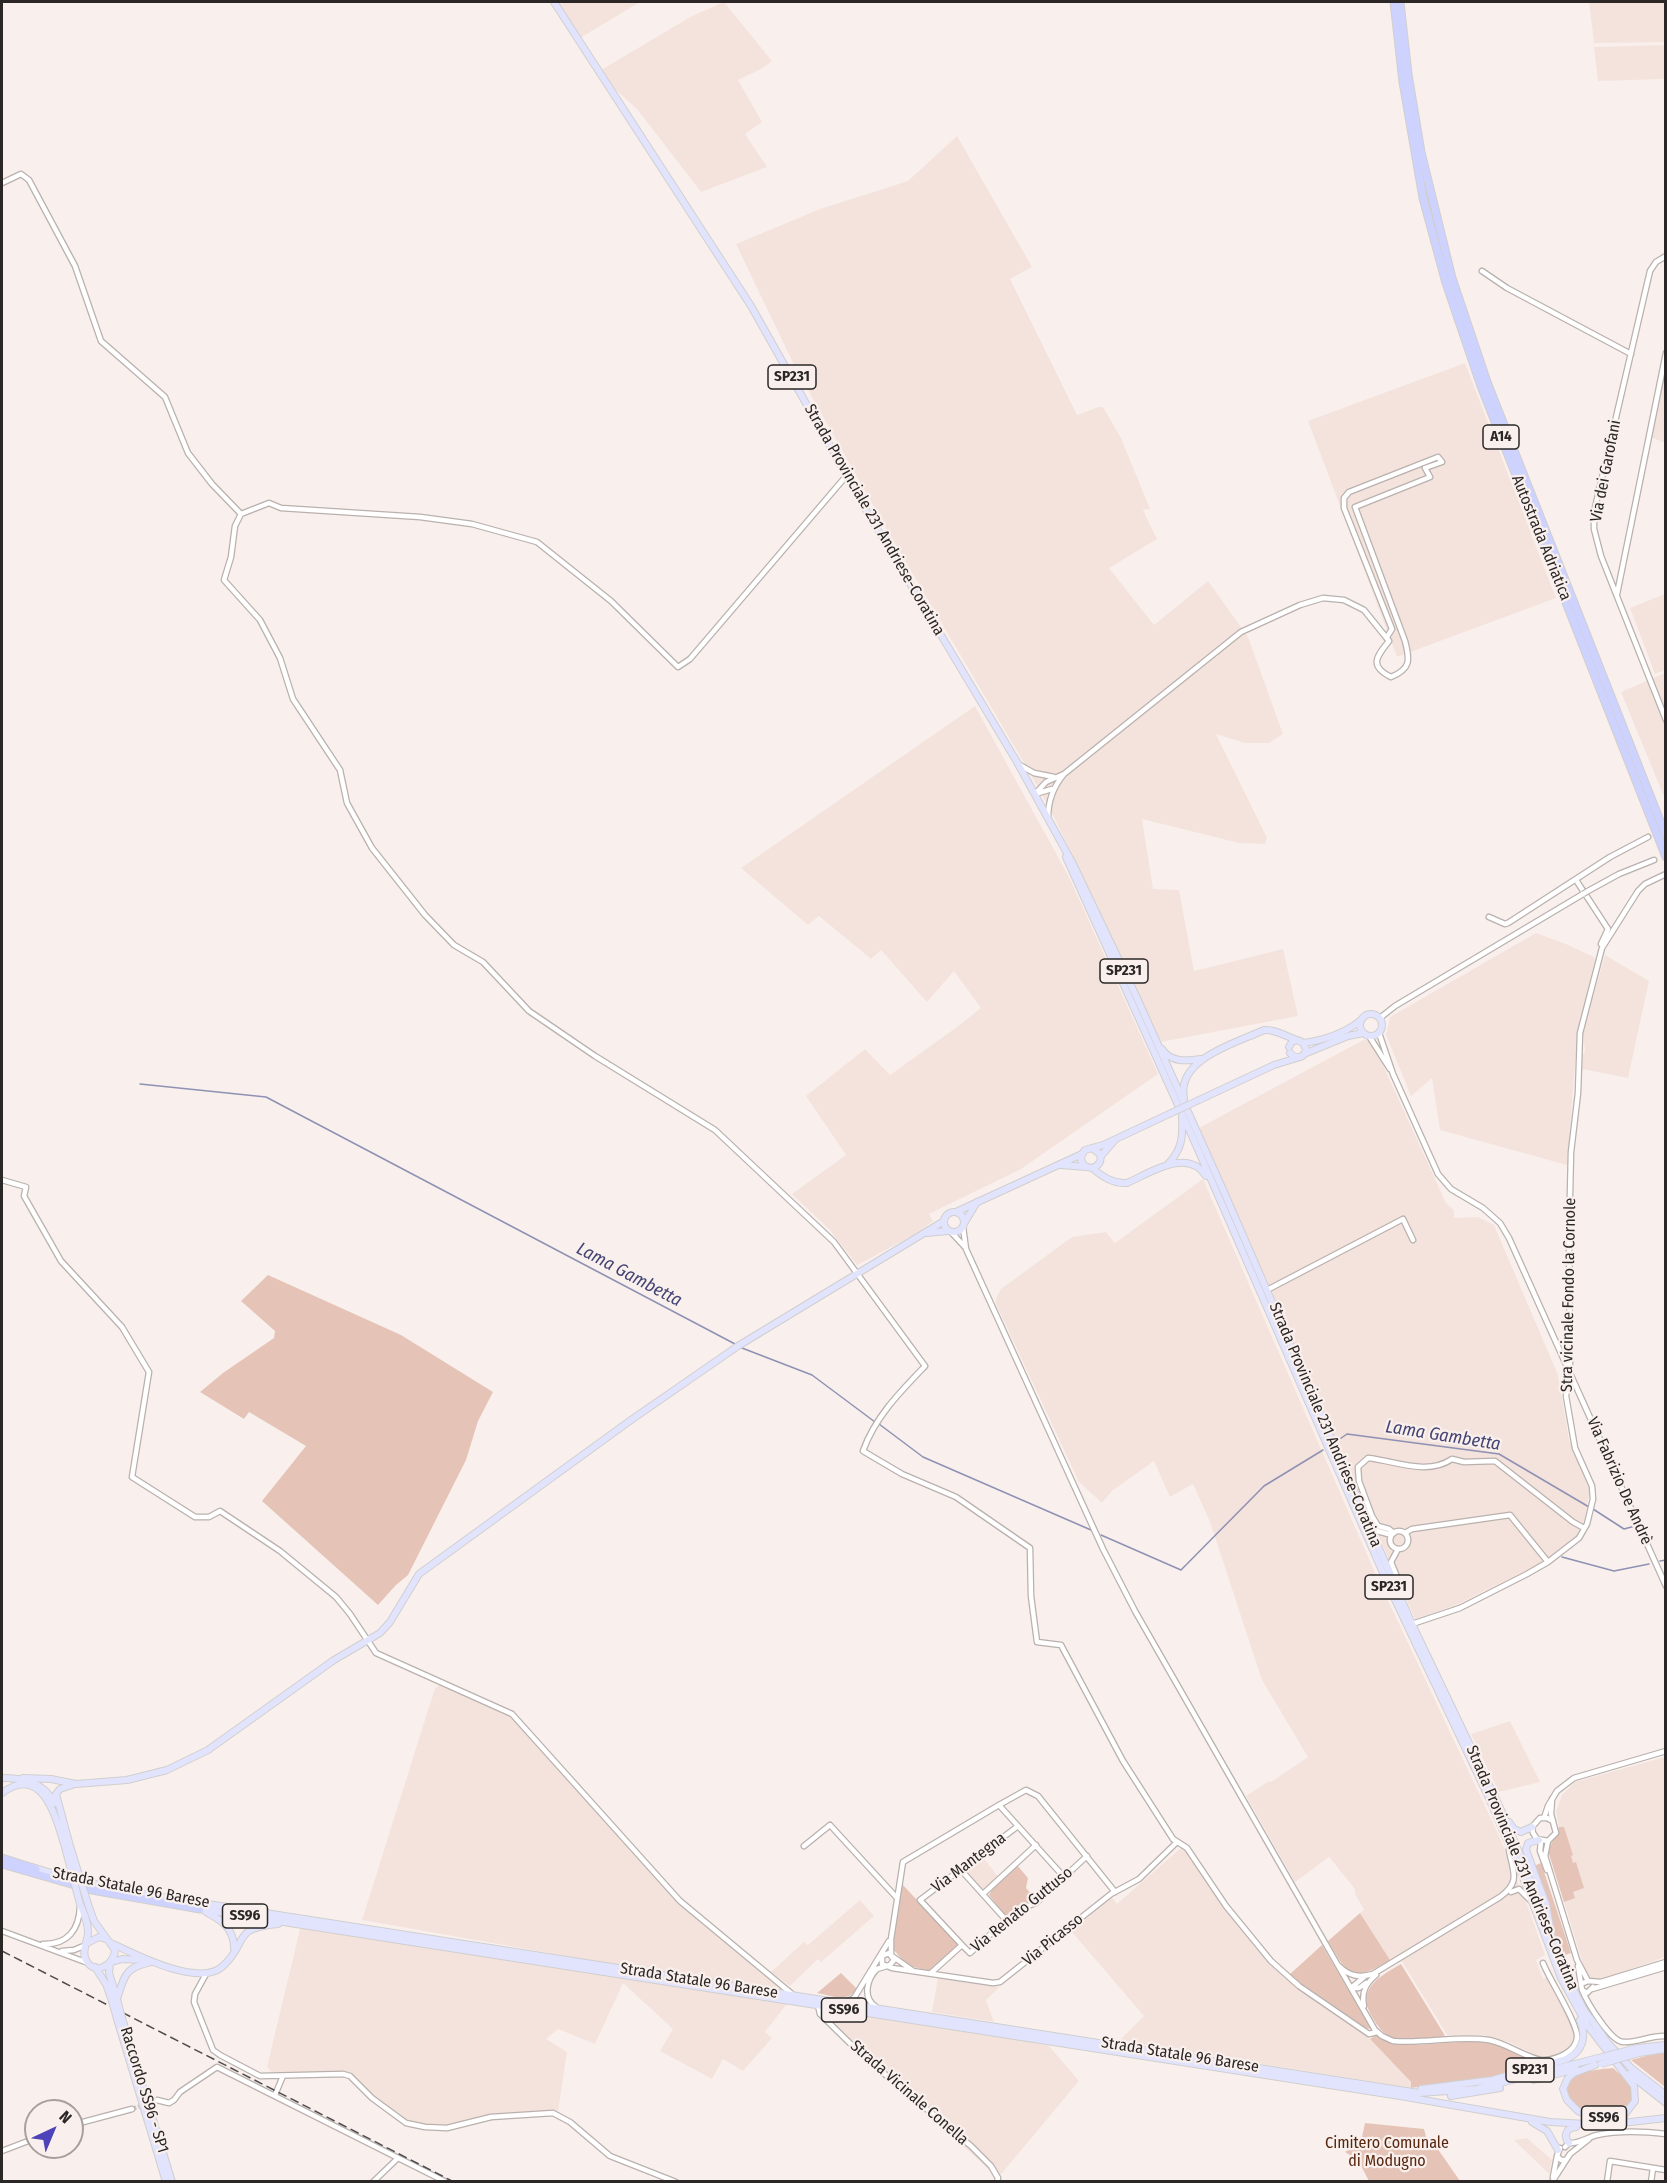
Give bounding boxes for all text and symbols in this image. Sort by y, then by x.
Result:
road number: SP231 [768,365,816,389]
street label: Strada Provinciale 231 Andriese-Coratina [800,401,948,639]
street label: Via dei Garofani [1587,418,1625,524]
road number: A14 [1483,425,1519,449]
street label: Autostrada Adriatica [1507,472,1575,604]
road number: SP231 [1100,959,1148,983]
street label: Stra vicinale Fondo la Cornole [1558,1198,1580,1392]
water label: Lama Gambetta [573,1238,685,1312]
street label: Strada Provinciale 231 Andriese-Coratina [1265,1300,1385,1550]
street label: Via Fabrizio De Andrè [1582,1414,1656,1548]
water label: Lama Gambetta [1384,1416,1502,1456]
road number: SP231 [1365,1575,1413,1599]
street label: Strada Provinciale 231 Andriese-Coratina [1462,1743,1582,1993]
street label: Via Mantegna [928,1829,1010,1897]
street label: Strada Statale 96 Barese [51,1863,211,1913]
street label: Via Renato Guttuso [967,1863,1077,1957]
road number: SS96 [222,1904,268,1928]
street label: Via Picasso [1019,1910,1087,1970]
street label: Strada Statale 96 Barese [619,1959,779,2003]
road number: SS96 [822,1998,866,2022]
street label: Raccordo SS96 - SP1 [116,2025,172,2155]
street label: Strada Statale 96 Barese [1100,2033,1260,2077]
street label: Strada Vicinale Conella [846,2037,972,2149]
road number: SP231 [1506,2058,1554,2082]
north arrow [24,2099,84,2159]
road number: SS96 [1582,2106,1626,2130]
text: N [55,2107,76,2127]
park label: Cimitero Comunale di Modugno [1325,2134,1449,2172]

